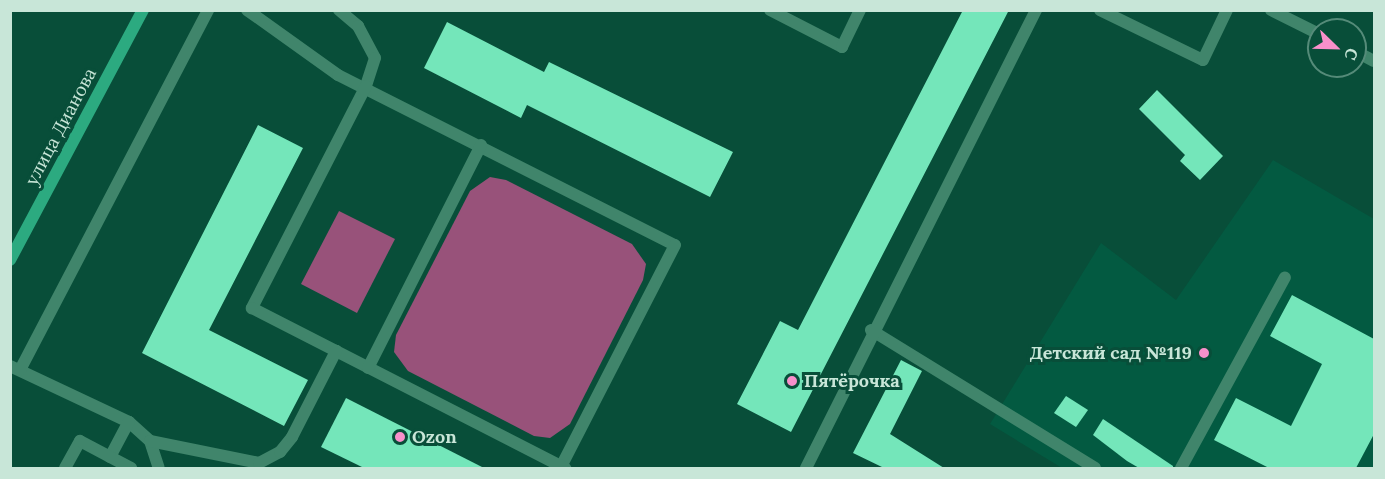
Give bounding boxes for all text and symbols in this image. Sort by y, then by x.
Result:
north arrow [1307,18,1367,78]
text: С [1340,45,1363,63]
street label: улица Дианова [21,65,101,189]
place label: Детский сад №119 [1029,342,1192,364]
marker: Детский сад №119 [1197,346,1211,360]
place label: Пятёрочка [804,370,900,392]
marker: Пятёрочка [785,374,799,388]
place label: Ozon [412,426,457,448]
marker: Ozon [393,430,407,444]

